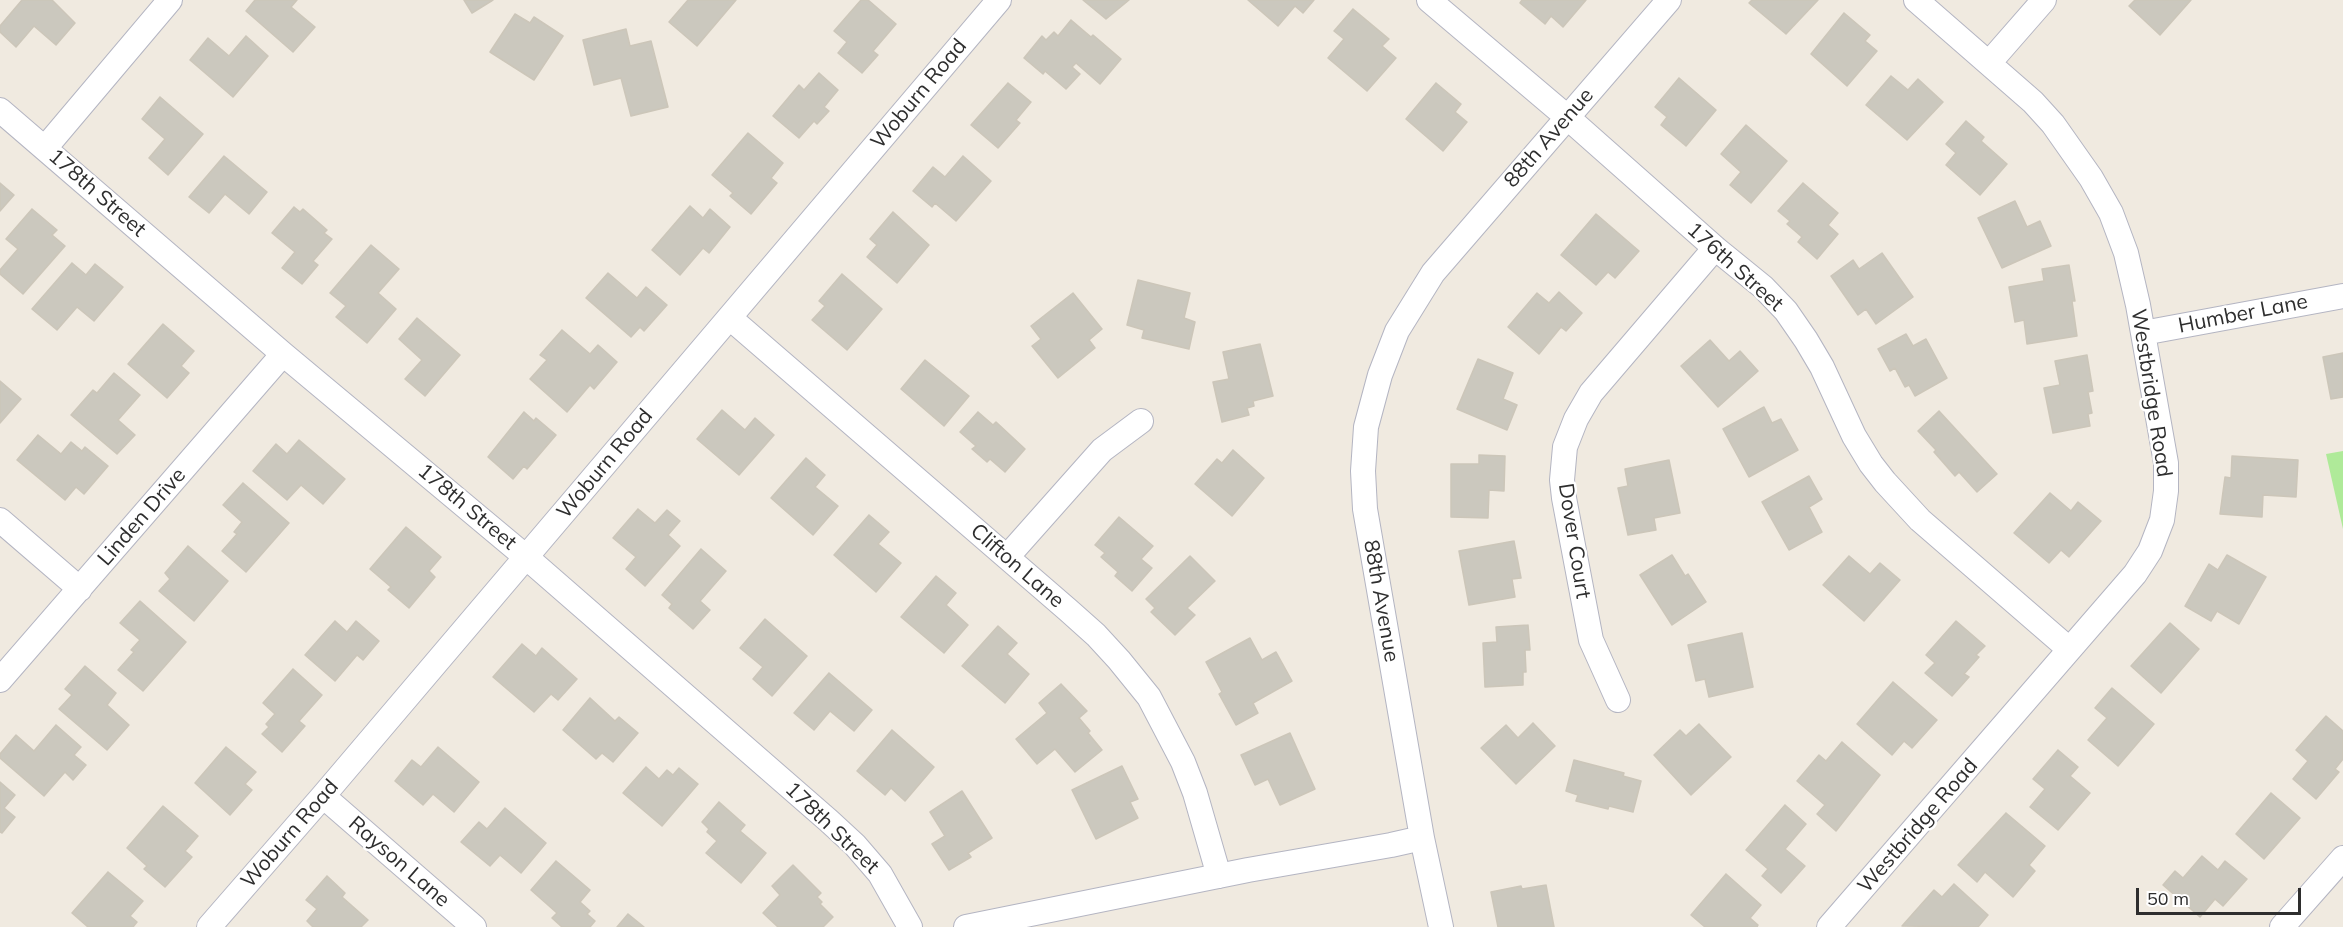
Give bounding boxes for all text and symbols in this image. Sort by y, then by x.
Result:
street label: Woburn Road [866,34,972,154]
street label: 88th Avenue [1499,83,1599,193]
street label: 178th Street [43,144,151,242]
street label: 176th Street [1682,217,1788,317]
street label: Humber Lane [2176,289,2310,339]
street label: Westbridge Road [2125,307,2177,479]
street label: Woburn Road [552,404,658,524]
street label: 178th Street [413,458,521,556]
street label: Linden Drive [93,463,191,571]
street label: Dover Court [1552,482,1596,600]
street label: Clifton Lane [965,519,1069,613]
street label: 88th Avenue [1358,538,1404,664]
street label: Westbridge Road [1853,754,1983,898]
street label: Woburn Road [236,775,344,893]
street label: 178th Street [780,777,884,879]
street label: Rayson Lane [343,811,455,913]
scale bar [2139,876,2304,914]
text: 50 m [2147,887,2189,910]

